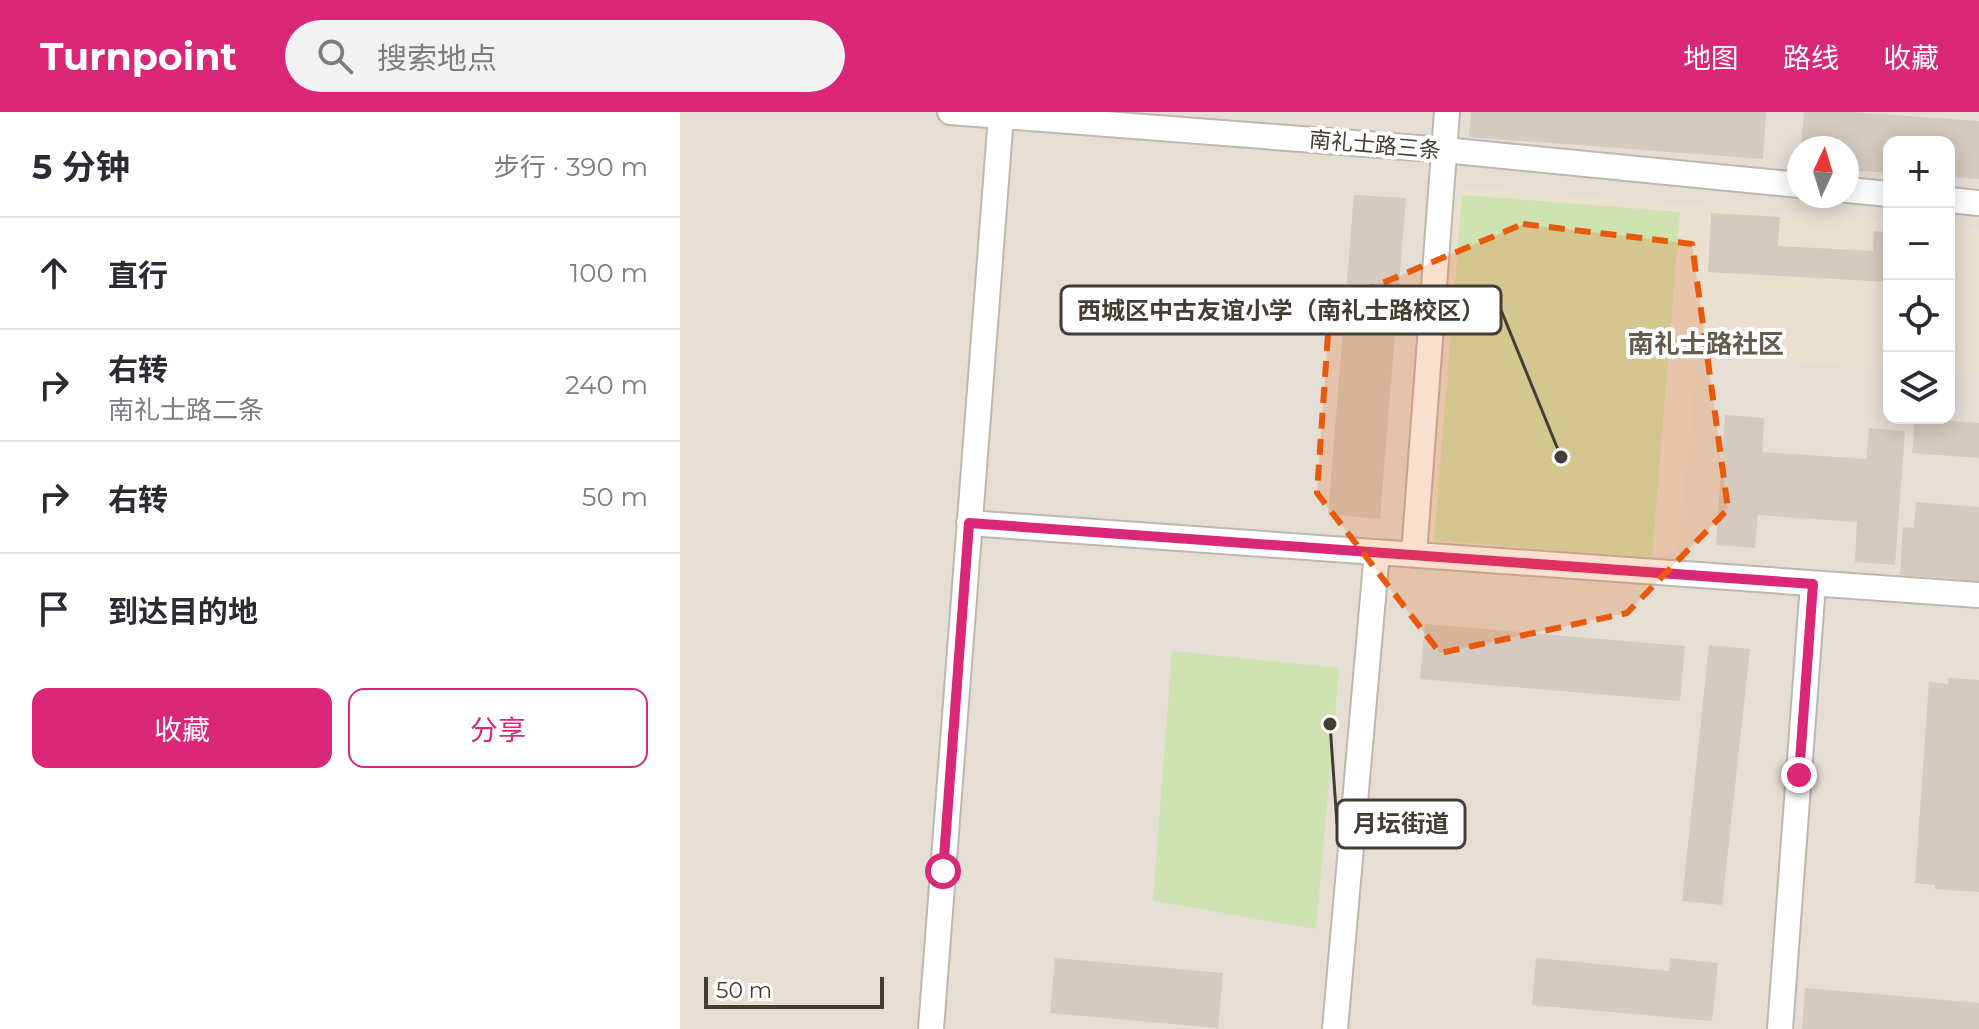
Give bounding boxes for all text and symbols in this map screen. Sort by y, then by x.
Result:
search box [285,20,845,92]
text: Turnpoint [40,33,237,80]
icon: search [313,34,357,78]
text: 搜索地点 [377,40,497,77]
text: 地图 [1683,41,1739,75]
text: 路线 [1783,41,1839,75]
text: 收藏 [1883,41,1939,75]
street label: 南礼士路三条 [1308,126,1442,164]
north arrow [1787,136,1859,208]
map controls [1883,136,1955,424]
button: + [1883,136,1955,208]
text: 5 分钟 [32,146,130,188]
text: 步行 · 390 m [494,151,648,183]
button: − [1883,208,1955,280]
icon: ahead [32,251,76,295]
text: 直行 [108,257,168,294]
text: 100 m [570,257,648,289]
button: locate [1883,280,1955,352]
callout: 西城区中古友谊小学（南礼士路校区） [1061,286,1501,334]
text: 西城区中古友谊小学（南礼士路校区） [1077,296,1485,325]
district label: 南礼士路社区 [1628,328,1784,360]
text: 右转 [108,351,168,388]
button: layers [1883,352,1955,424]
icon: right [32,363,76,407]
text: 240 m [565,369,648,401]
text: 南礼士路二条 [108,394,264,426]
icon: right [32,475,76,519]
text: 右转 [108,481,168,518]
text: 50 m [582,481,648,513]
icon: arrive [32,587,76,631]
text: 到达目的地 [108,593,258,630]
button: 收藏 [32,688,332,768]
button: 分享 [348,688,648,768]
route end [1781,757,1817,793]
callout: 月坛街道 [1337,800,1465,848]
text: 月坛街道 [1353,809,1449,838]
route start [925,853,961,889]
scale bar [704,973,884,1009]
text: 50 m [716,977,772,1004]

